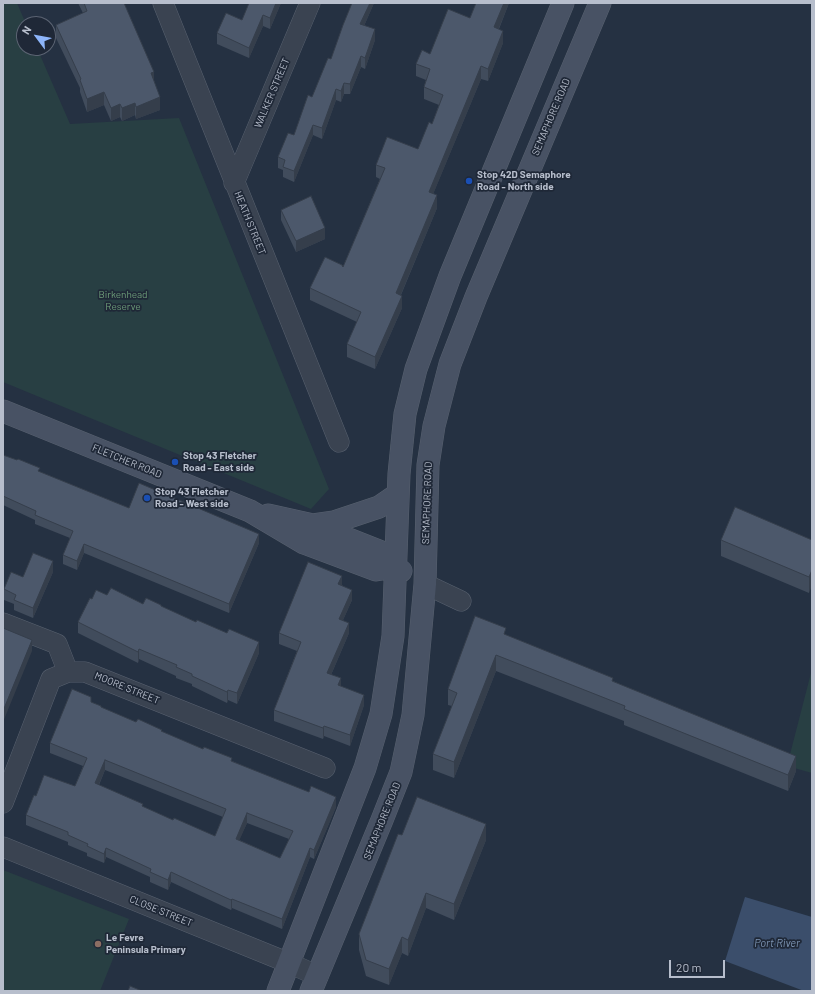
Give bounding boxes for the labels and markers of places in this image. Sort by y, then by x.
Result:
place label: Stop 42D Semaphore Road - North side [477,169,571,192]
marker: Stop 42D Semaphore Road - North side [464,176,474,186]
place label: Stop 43 Fletcher Road - East side [183,450,257,474]
marker: Stop 43 Fletcher Road - East side [170,457,180,467]
place label: Stop 43 Fletcher Road - West side [155,486,229,510]
marker: Stop 43 Fletcher Road - West side [142,493,152,503]
place label: Le Fevre Peninsula Primary [106,932,186,956]
marker: Le Fevre Peninsula Primary [93,939,103,949]

